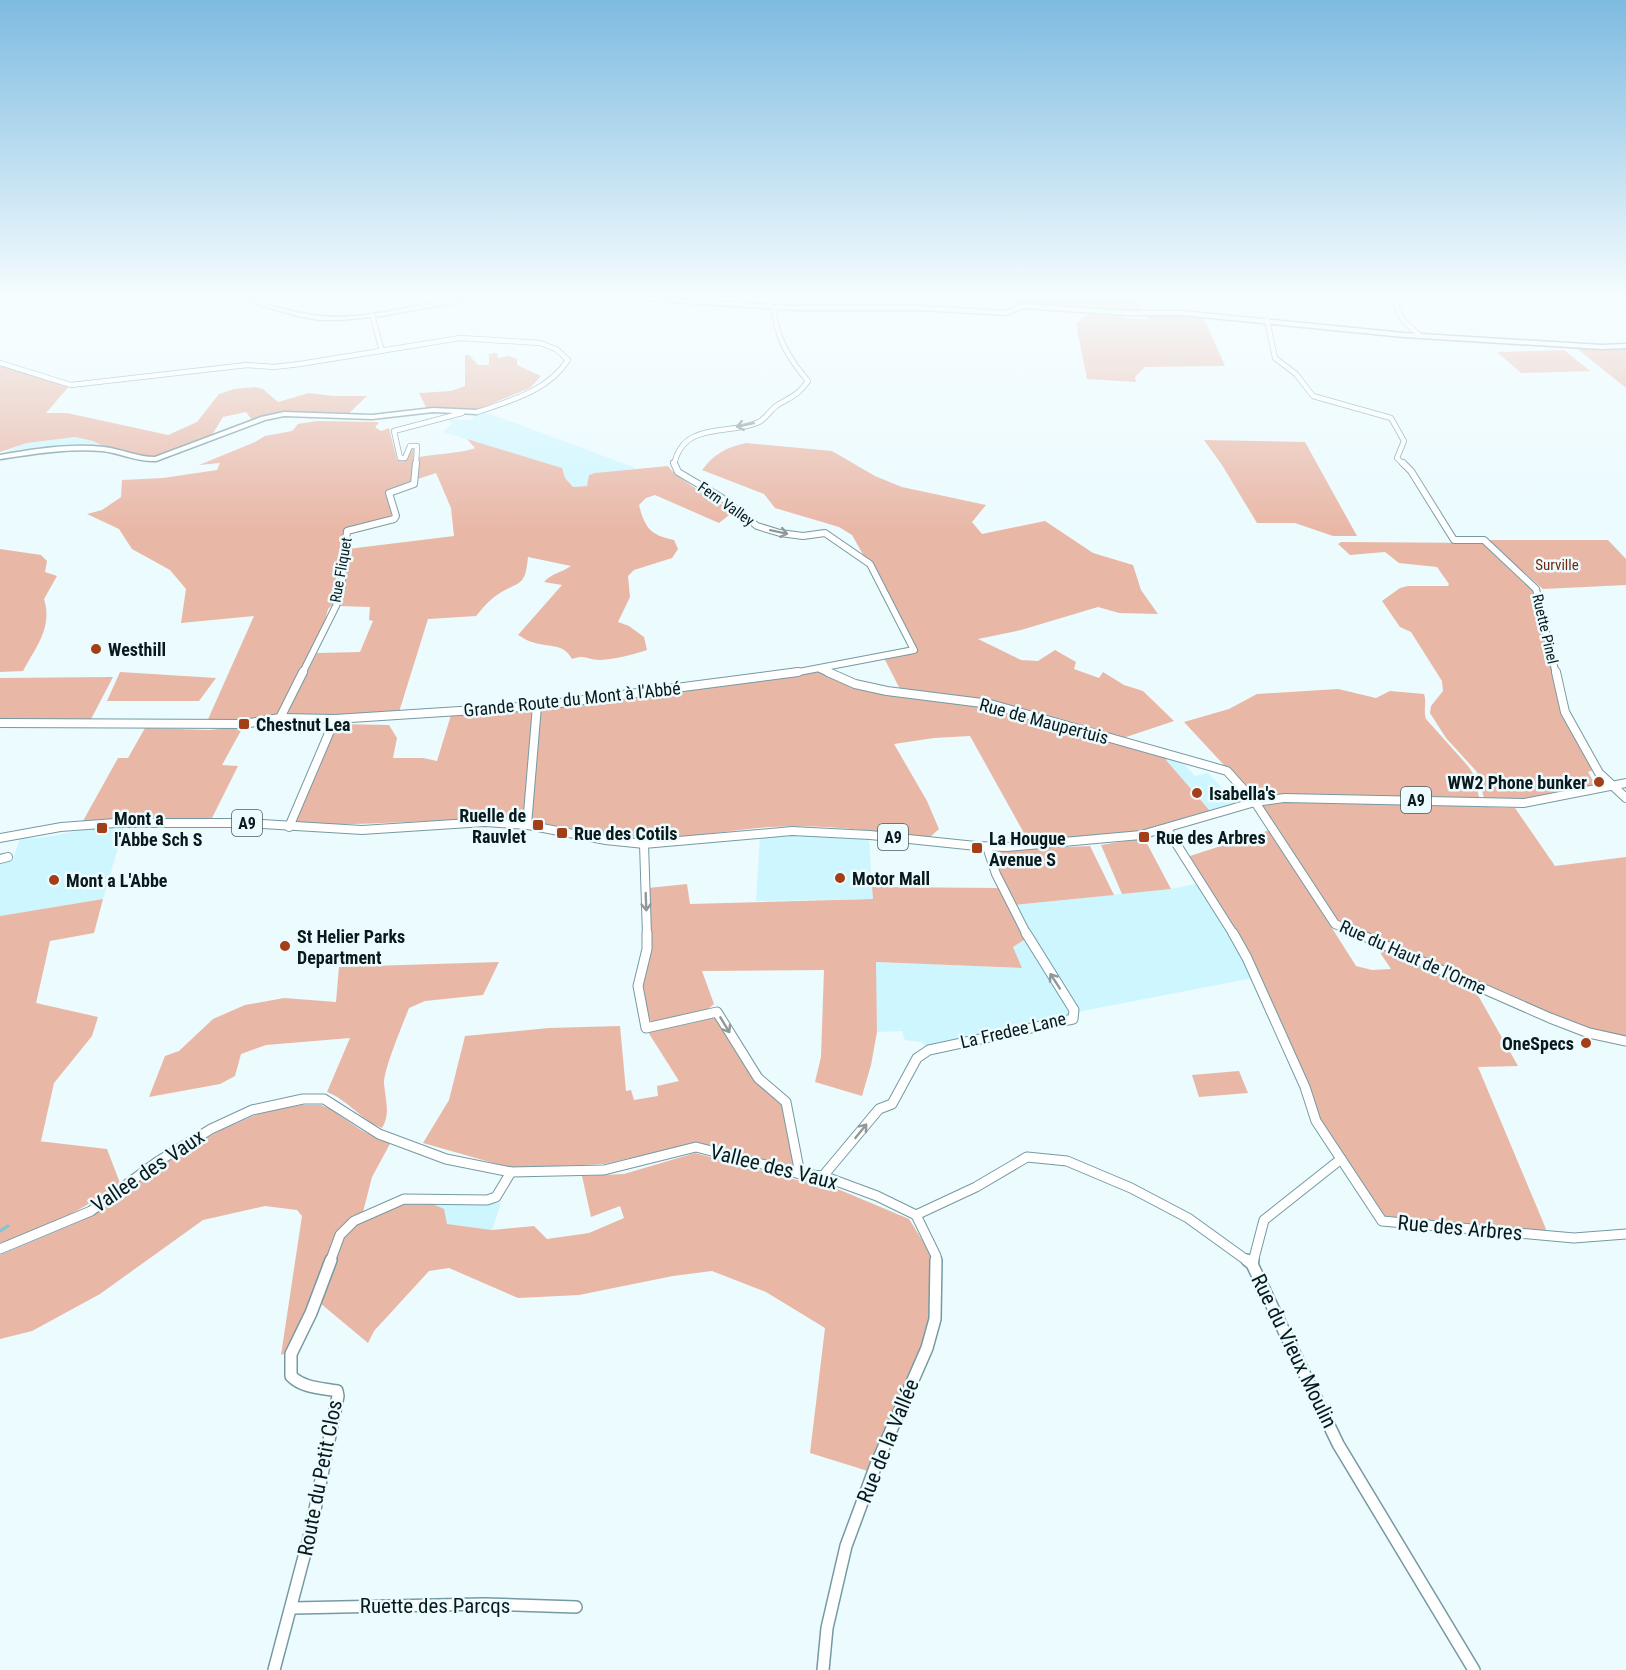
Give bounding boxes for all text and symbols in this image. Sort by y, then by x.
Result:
one-way arrow [736,420,755,431]
street label: Fern Valley [694,478,758,530]
one-way arrow [769,526,788,538]
street label: Rue Fliquet [326,536,356,604]
park label: Surville [1535,556,1579,574]
street label: Ruette Pinel [1528,592,1562,666]
place label: Westhill [108,639,166,660]
marker: Westhill [89,642,103,656]
street label: Grande Route du Mont à l'Abbé [463,677,681,721]
street label: Rue de Maupertuis [977,694,1111,748]
place label: Chestnut Lea [256,714,351,735]
marker: Chestnut Lea [237,717,251,731]
place label: WW2 Phone bunker [1447,772,1587,793]
marker: WW2 Phone bunker [1592,775,1606,789]
place label: Isabella's [1209,783,1276,804]
marker: Isabella's [1190,786,1204,800]
road number: A9 [1401,787,1431,813]
place label: Ruelle de Rauvlet [459,805,526,847]
place label: Mont a l'Abbe Sch S [114,808,203,850]
road number: A9 [232,810,262,836]
marker: Ruelle de Rauvlet [531,818,545,832]
marker: Mont a l'Abbe Sch S [95,821,109,835]
place label: Rue des Cotils [574,823,677,844]
road number: A9 [878,824,908,850]
marker: Rue des Cotils [555,826,569,840]
place label: Rue des Arbres [1156,827,1266,848]
place label: La Hougue Avenue S [989,828,1066,870]
marker: Rue des Arbres [1137,830,1151,844]
marker: La Hougue Avenue S [970,841,984,855]
place label: Motor Mall [852,868,930,889]
place label: Mont a L'Abbe [66,870,168,891]
marker: Motor Mall [833,871,847,885]
marker: Mont a L'Abbe [47,873,61,887]
one-way arrow [640,892,652,912]
street label: Rue du Haut de l'Orme [1337,915,1489,999]
place label: St Helier Parks Department [297,926,405,968]
marker: St Helier Parks Department [278,939,292,953]
one-way arrow [1048,972,1061,989]
street label: La Fredee Lane [958,1008,1068,1052]
one-way arrow [719,1016,731,1033]
place label: OneSpecs [1502,1033,1574,1054]
marker: OneSpecs [1579,1036,1593,1050]
street label: Vallee des Vaux [87,1124,209,1218]
one-way arrow [855,1124,868,1140]
street label: Vallee des Vaux [708,1140,840,1194]
street label: Rue des Arbres [1397,1211,1523,1245]
street label: Rue du Vieux Moulin [1246,1270,1342,1432]
street label: Rue de la Vallée [852,1375,924,1506]
street label: Route du Petit Clos [293,1398,347,1558]
street label: Ruette des Parcqs [360,1594,510,1618]

